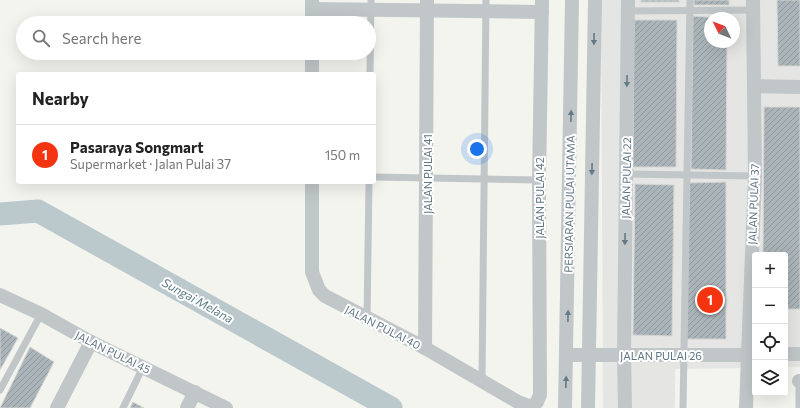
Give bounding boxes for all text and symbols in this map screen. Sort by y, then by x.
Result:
north arrow [704,12,740,48]
search box [16,16,376,60]
icon: search [30,27,52,49]
text: Search here [62,29,141,47]
one-way arrow [591,33,597,46]
one-way arrow [624,75,630,88]
text: Nearby [32,88,89,109]
one-way arrow [568,109,574,122]
street label: JALAN PULAI 41 [421,134,435,214]
street label: PERSIARAN PULAI UTAMA [561,135,577,273]
street label: JALAN PULAI 22 [619,137,634,219]
text: Pasaraya Songmart [70,138,204,156]
your location [467,139,487,159]
text: 1 [42,147,48,163]
text: 150 m [325,147,360,163]
text: Supermarket · Jalan Pulai 37 [70,156,231,172]
street label: JALAN PULAI 42 [533,157,547,239]
one-way arrow [589,163,596,175]
street label: JALAN PULAI 37 [745,163,762,245]
one-way arrow [622,233,628,246]
map controls [752,252,788,396]
button: + [752,252,788,288]
water label: Sungai Melana [160,275,236,325]
pin: 1 [697,285,723,315]
button: − [752,288,788,324]
street label: JALAN PULAI 40 [343,302,423,352]
one-way arrow [564,310,571,322]
button: locate [752,324,788,360]
street label: JALAN PULAI 45 [73,328,153,377]
street label: JALAN PULAI 26 [620,349,702,363]
button: layers [752,360,788,396]
one-way arrow [563,375,569,388]

